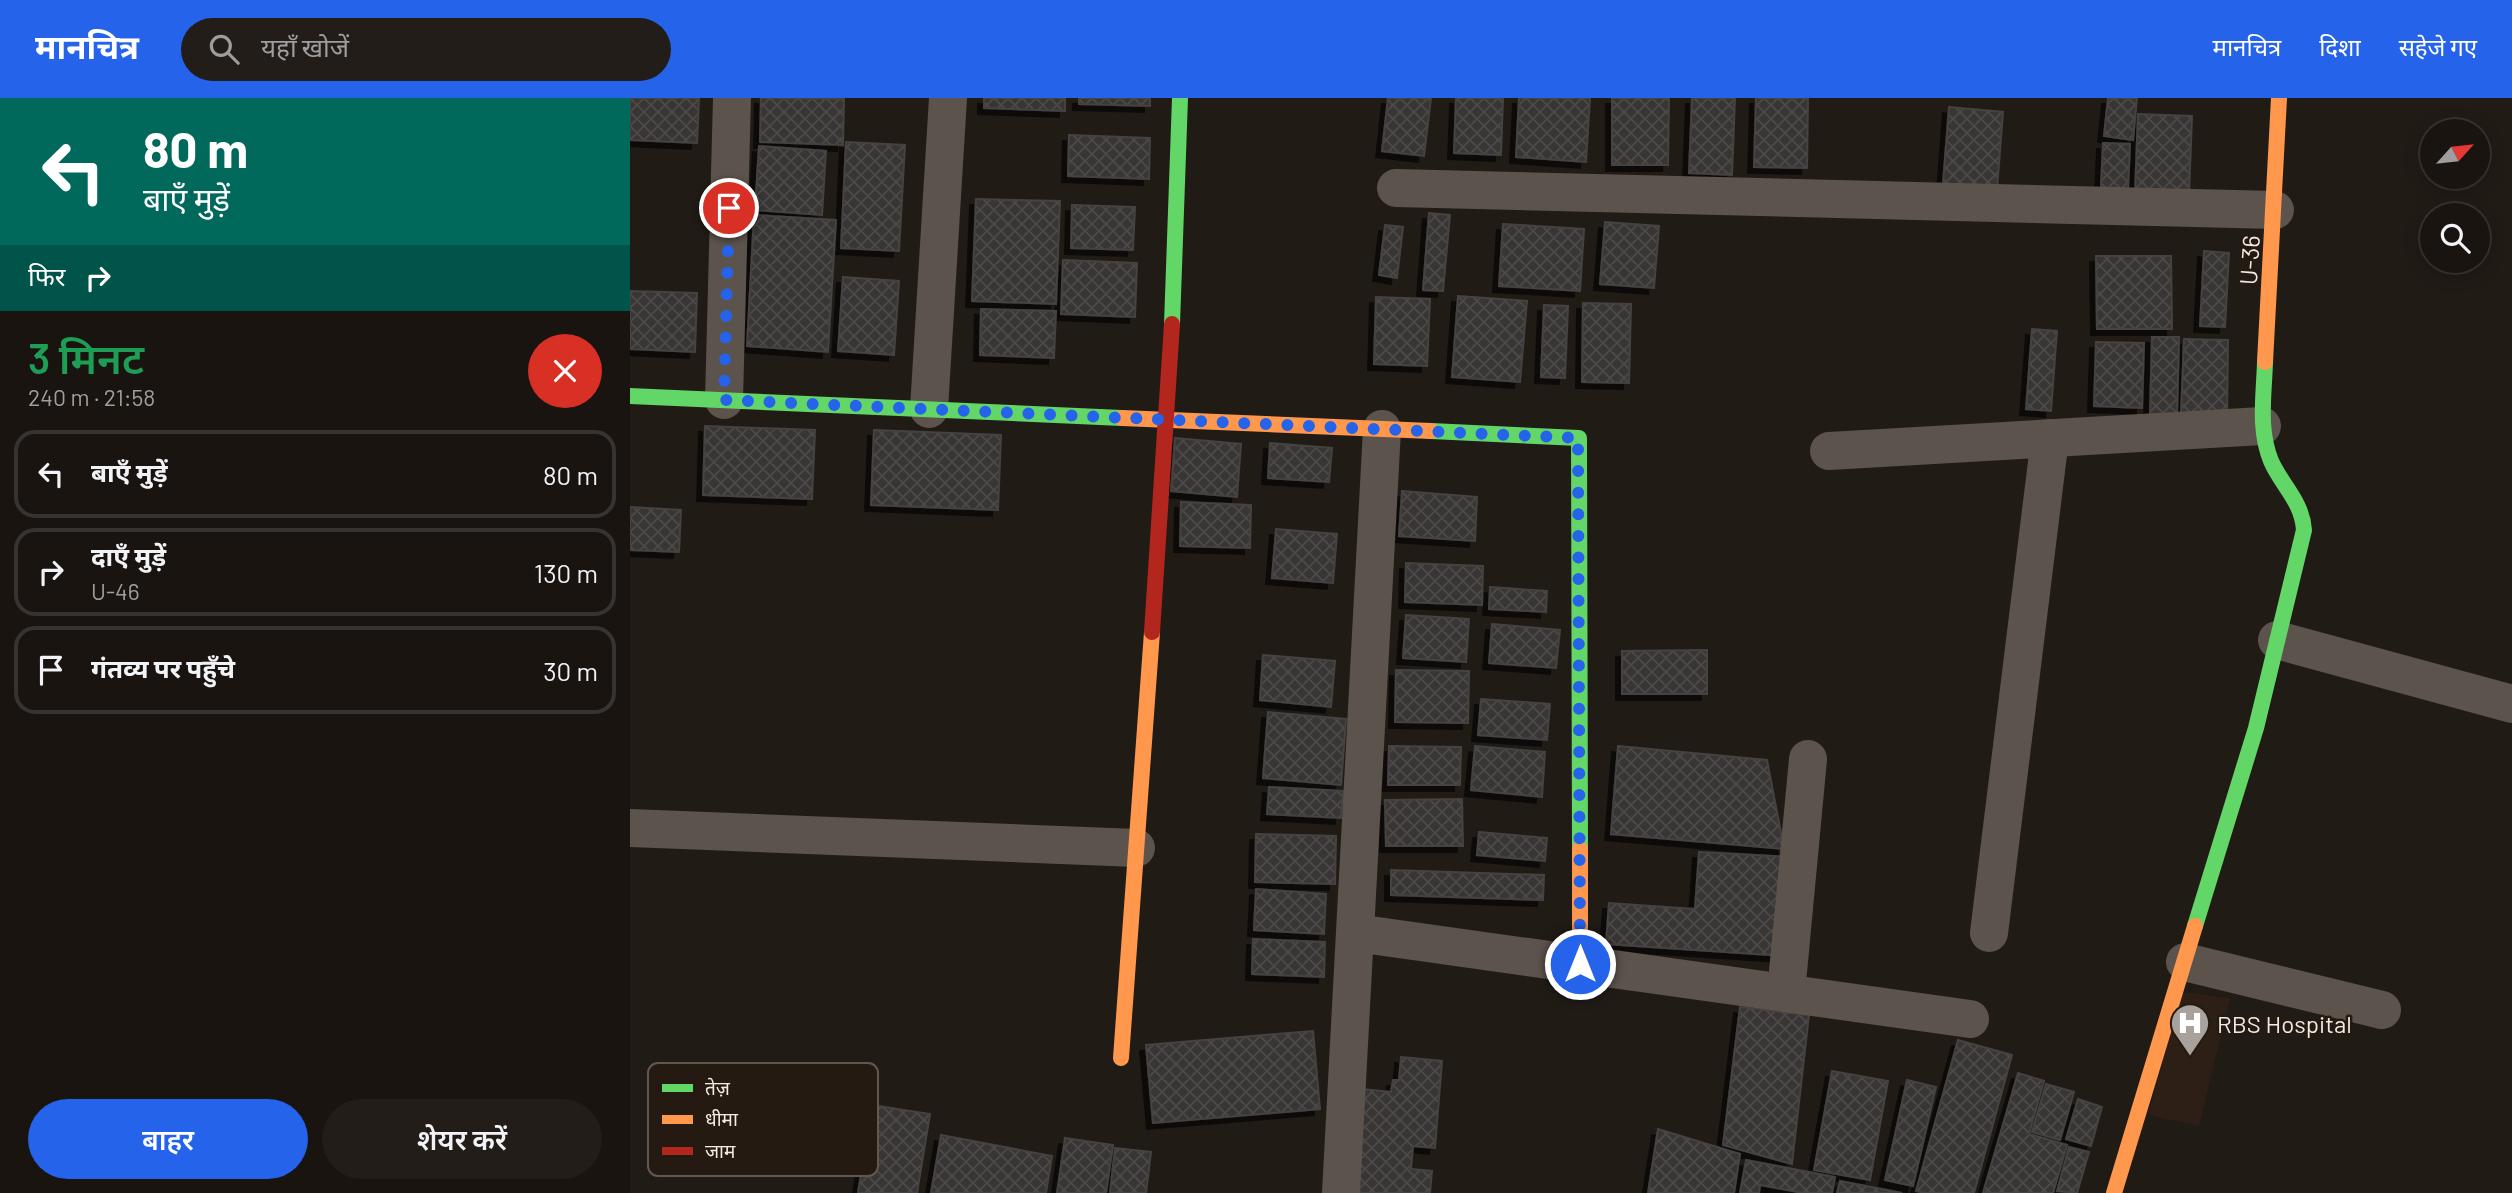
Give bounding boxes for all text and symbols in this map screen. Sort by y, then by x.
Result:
search box [181,18,671,81]
text: मानचित्र [35,26,139,66]
icon: search [205,30,243,68]
text: यहाँ खोजें [261,31,349,62]
text: मानचित्र [2213,32,2281,61]
text: दिशा [2319,32,2361,61]
text: सहेजे गए [2399,32,2477,61]
text: 80 m [143,119,248,178]
north arrow [2420,119,2490,189]
map controls [2420,119,2490,273]
icon: left [28,126,119,217]
pin [699,178,759,238]
text: बाएँ मुड़ें [143,179,230,217]
icon: arrive [710,189,748,227]
button: search [2420,203,2490,273]
street label: U-36 [2233,234,2265,286]
icon: right [79,259,117,297]
text: फिर [28,260,65,291]
text: 3 मिनट [28,332,144,382]
button: close [528,334,602,408]
text: 240 m · 21:58 [28,383,155,411]
icon: left [32,455,70,493]
text: बाएँ मुड़ें [91,456,168,487]
text: 80 m [543,459,598,490]
text: दाएँ मुड़ें [91,540,166,571]
icon: right [32,553,70,591]
text: 130 m [534,557,598,588]
text: U-46 [91,577,139,605]
icon: arrive [32,651,70,689]
text: गंतव्य पर पहुँचे [91,652,235,683]
text: 30 m [543,655,598,686]
position arrow [1543,927,1617,1001]
hospital icon: RBS Hospital [2169,1002,2211,1057]
place label: RBS Hospital [2217,1009,2352,1038]
legend [648,1063,878,1176]
text: तेज़ [705,1076,731,1099]
button: बाहर [28,1099,308,1179]
button: शेयर करें [322,1099,602,1179]
text: धीमा [705,1107,739,1130]
text: जाम [705,1139,736,1162]

